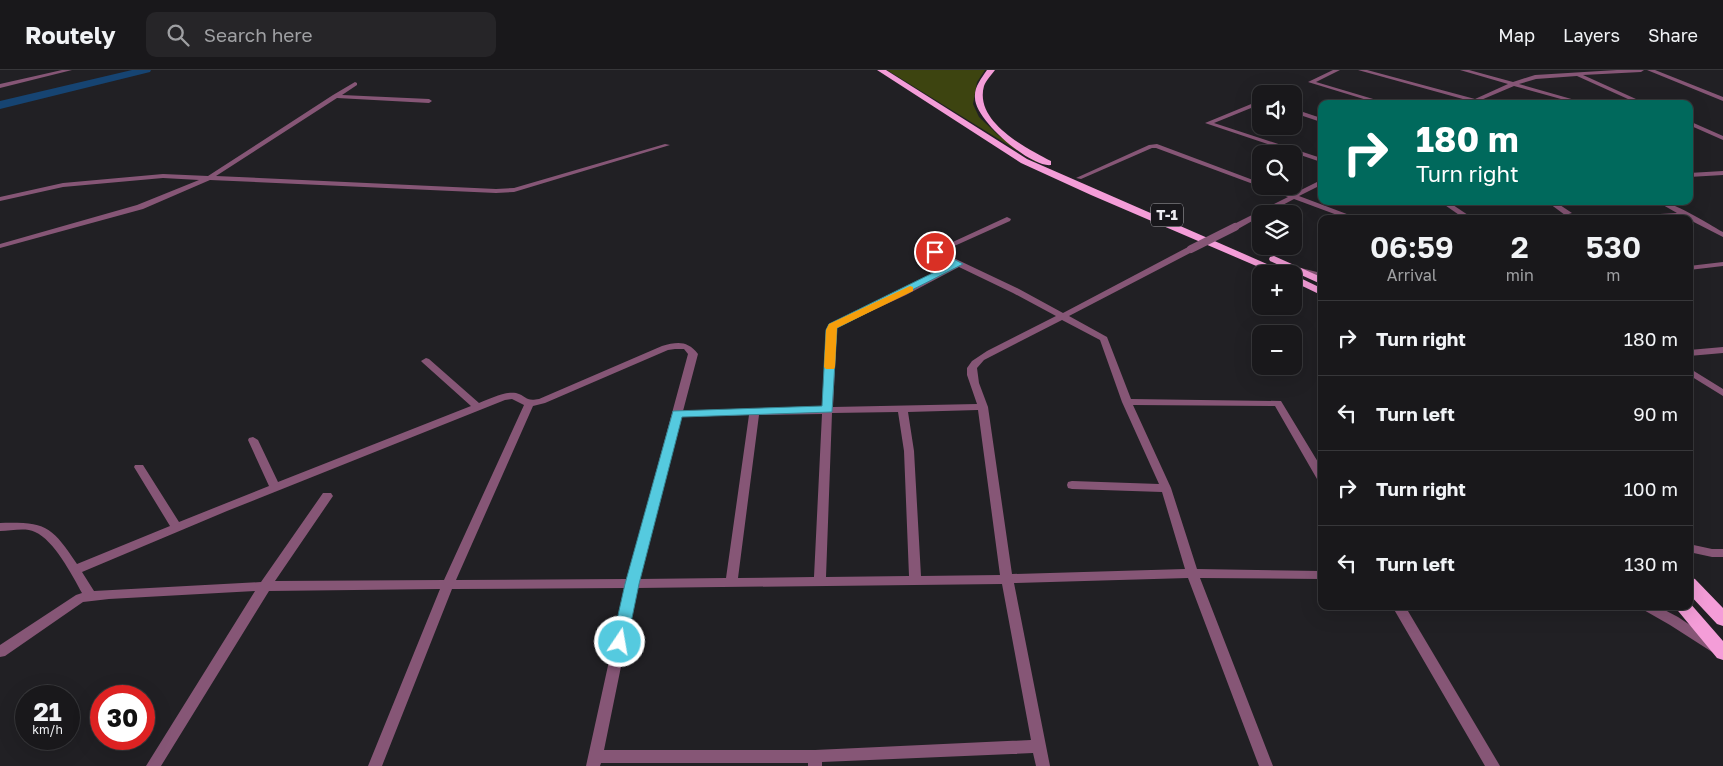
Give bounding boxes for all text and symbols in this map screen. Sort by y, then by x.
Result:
search box [146,12,496,57]
text: Routely [25,20,116,49]
icon: search [164,21,192,49]
text: Search here [204,23,313,46]
text: Map [1498,24,1535,46]
text: Layers [1563,24,1620,46]
text: Share [1648,24,1698,46]
map controls [1252,85,1302,375]
button: sound [1252,85,1302,135]
text: 180 m [1416,118,1519,160]
icon: right [1333,120,1398,185]
button: search [1252,145,1302,195]
text: Turn right [1416,160,1519,187]
road number: T-1 [1151,204,1183,226]
button: layers [1252,205,1302,255]
text: 06:59 [1370,229,1454,265]
text: 2 [1511,229,1529,265]
text: 530 [1586,229,1641,265]
pin [914,231,956,273]
icon: arrive [921,238,949,266]
button: + [1252,265,1302,315]
text: Arrival [1387,265,1437,285]
text: min [1506,265,1534,285]
text: m [1606,265,1621,285]
icon: right [1333,324,1361,352]
button: − [1252,325,1302,375]
text: Turn right [1376,327,1466,350]
text: 180 m [1624,327,1678,350]
icon: left [1333,399,1361,427]
text: Turn left [1376,402,1455,425]
text: 90 m [1633,402,1678,425]
icon: right [1333,474,1361,502]
text: Turn right [1376,477,1466,500]
text: 100 m [1624,477,1678,500]
icon: left [1333,549,1361,577]
text: Turn left [1376,552,1455,575]
text: 130 m [1624,552,1678,575]
position arrow [593,615,645,667]
speed limit sign: 30 [90,685,155,750]
text: 21 [33,696,62,727]
text: km/h [32,722,63,737]

